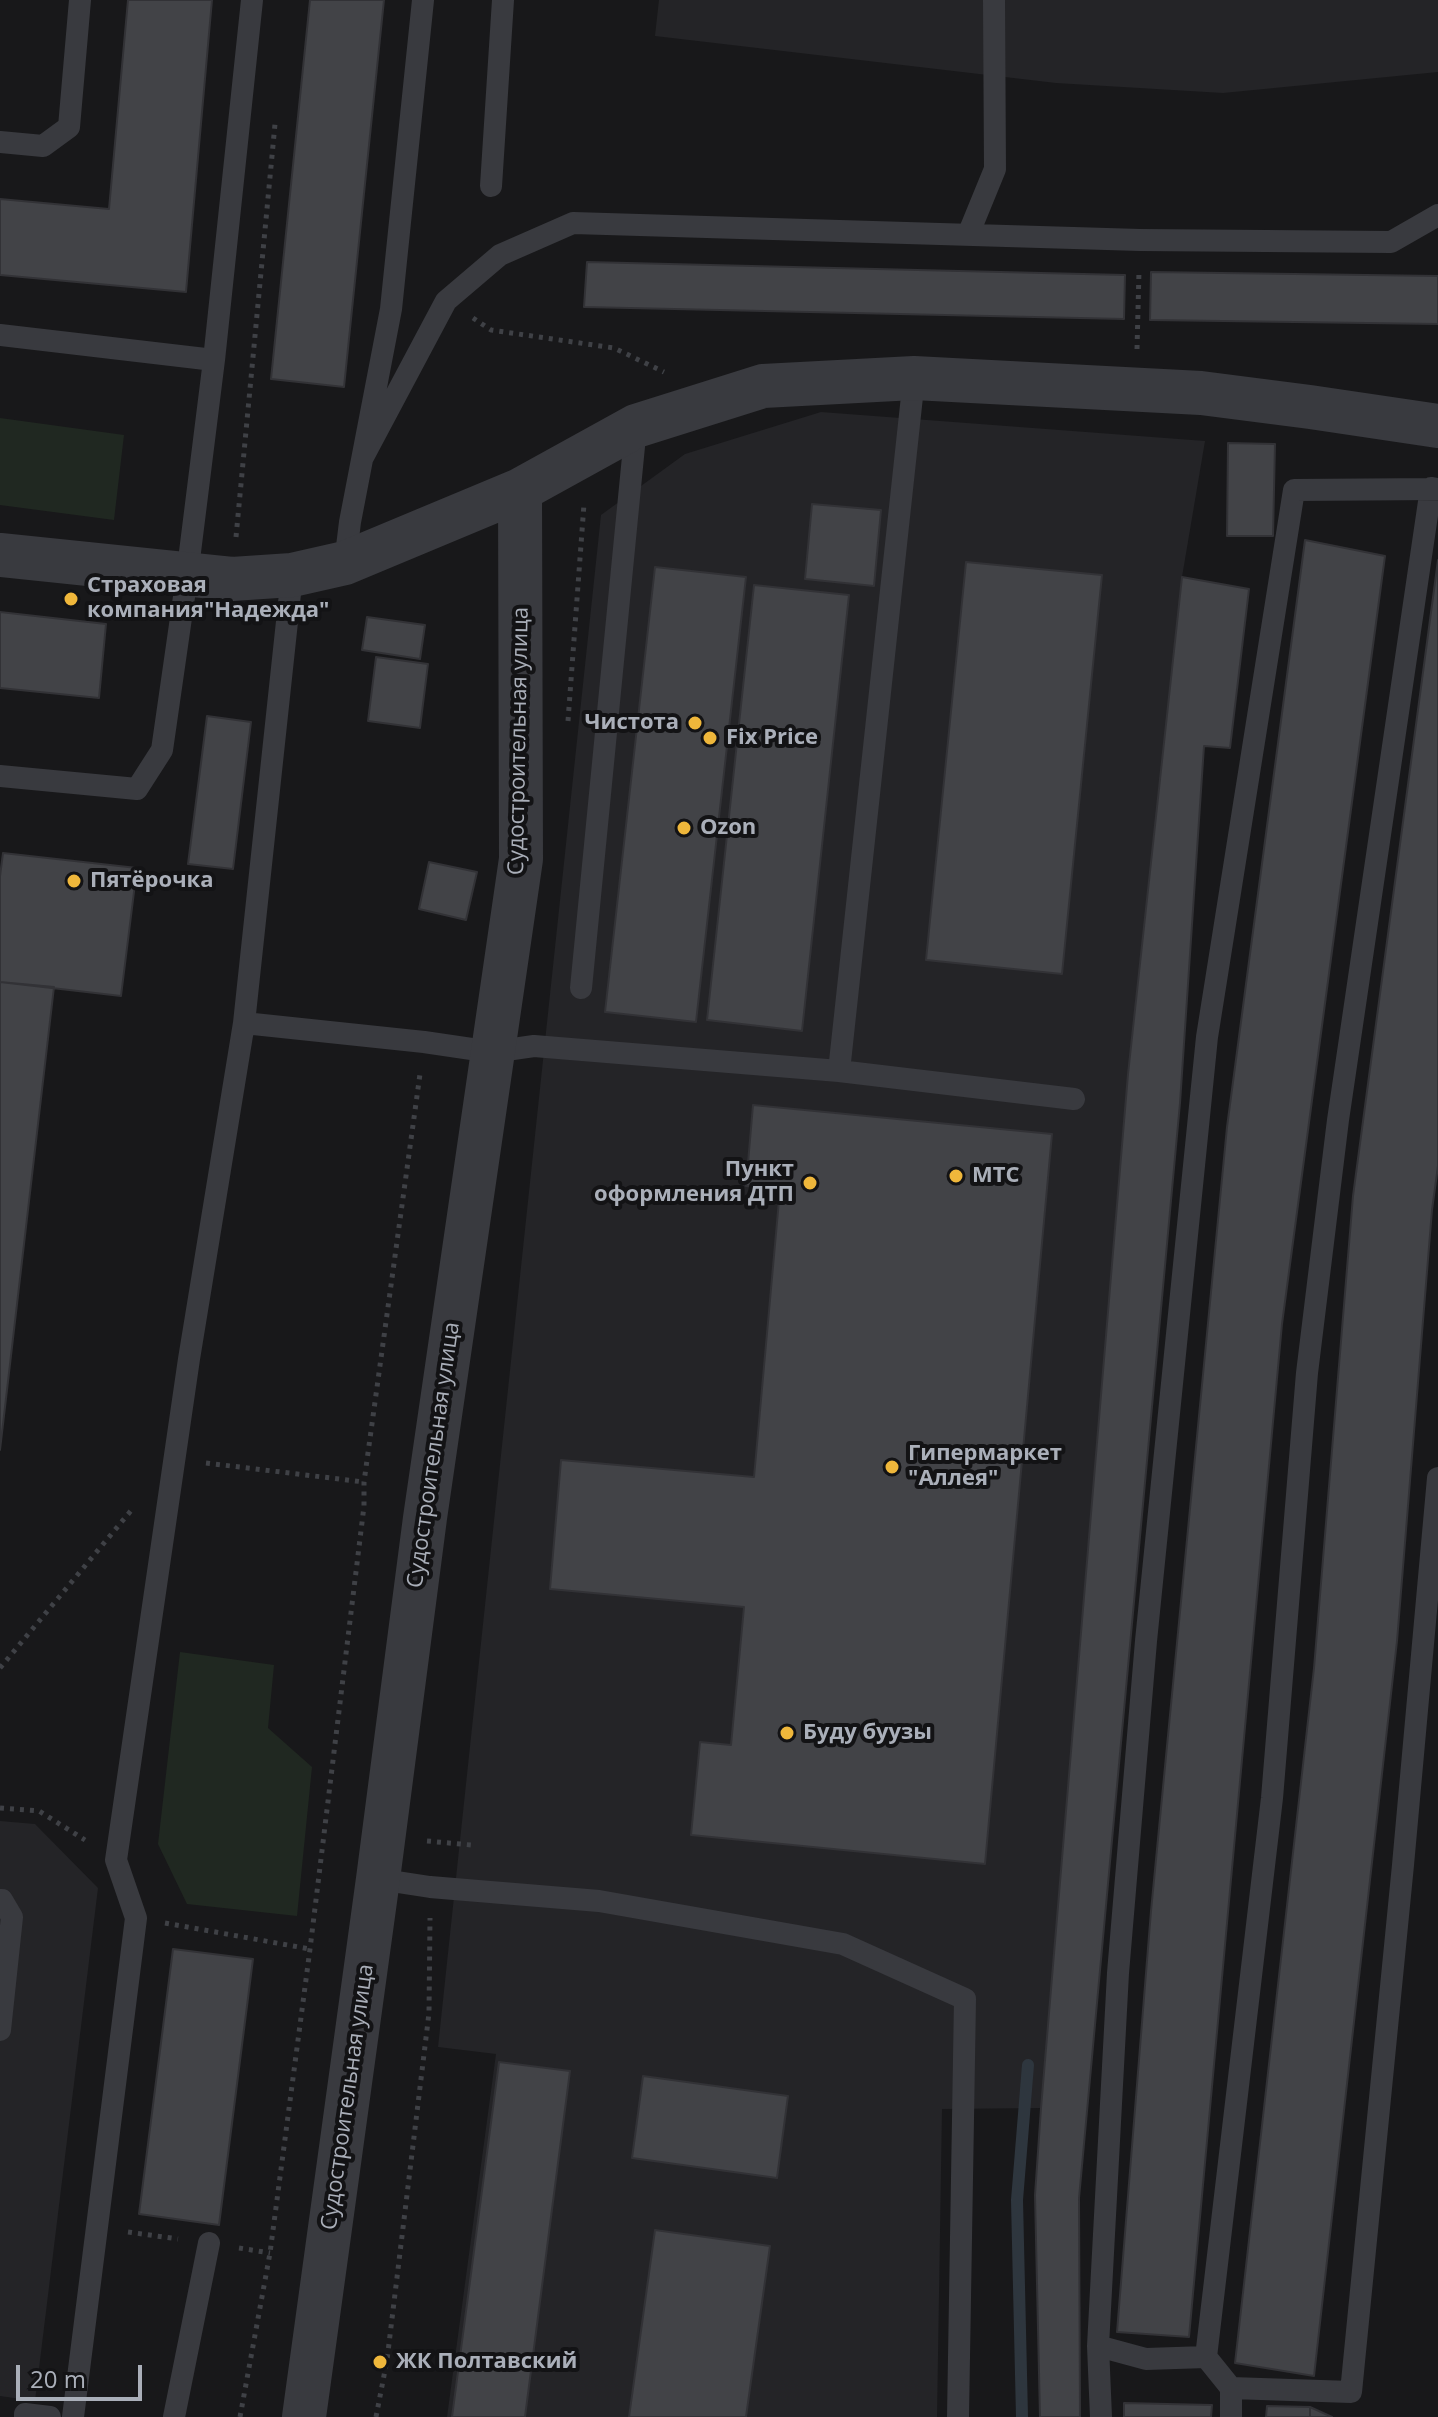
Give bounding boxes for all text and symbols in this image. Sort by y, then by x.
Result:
place label: Страховая компания"Надежда" [87,573,330,624]
marker: Страховая компания"Надежда" [62,590,80,608]
street label: Судостроительная улица [503,607,535,875]
place label: Чистота [585,710,679,736]
marker: Чистота [686,714,704,732]
place label: Fix Price [726,725,818,751]
marker: Fix Price [701,729,719,747]
place label: Ozon [700,815,756,841]
marker: Ozon [675,819,693,837]
place label: Пятёрочка [90,868,213,894]
marker: Пятёрочка [65,872,83,890]
place label: Пункт оформления ДТП [594,1157,794,1208]
place label: МТС [972,1163,1020,1189]
marker: МТС [947,1167,965,1185]
marker: Пункт оформления ДТП [801,1174,819,1192]
street label: Судостроительная улица [402,1320,466,1590]
place label: Гипермаркет "Аллея" [908,1441,1062,1492]
marker: Гипермаркет "Аллея" [883,1458,901,1476]
place label: Буду буузы [803,1720,932,1746]
marker: Буду буузы [778,1724,796,1742]
street label: Судостроительная улица [316,1962,380,2232]
scale bar [20,2349,146,2399]
place label: ЖК Полтавский [396,2349,577,2375]
marker: ЖК Полтавский [371,2353,389,2371]
text: 20 m [30,2362,86,2395]

